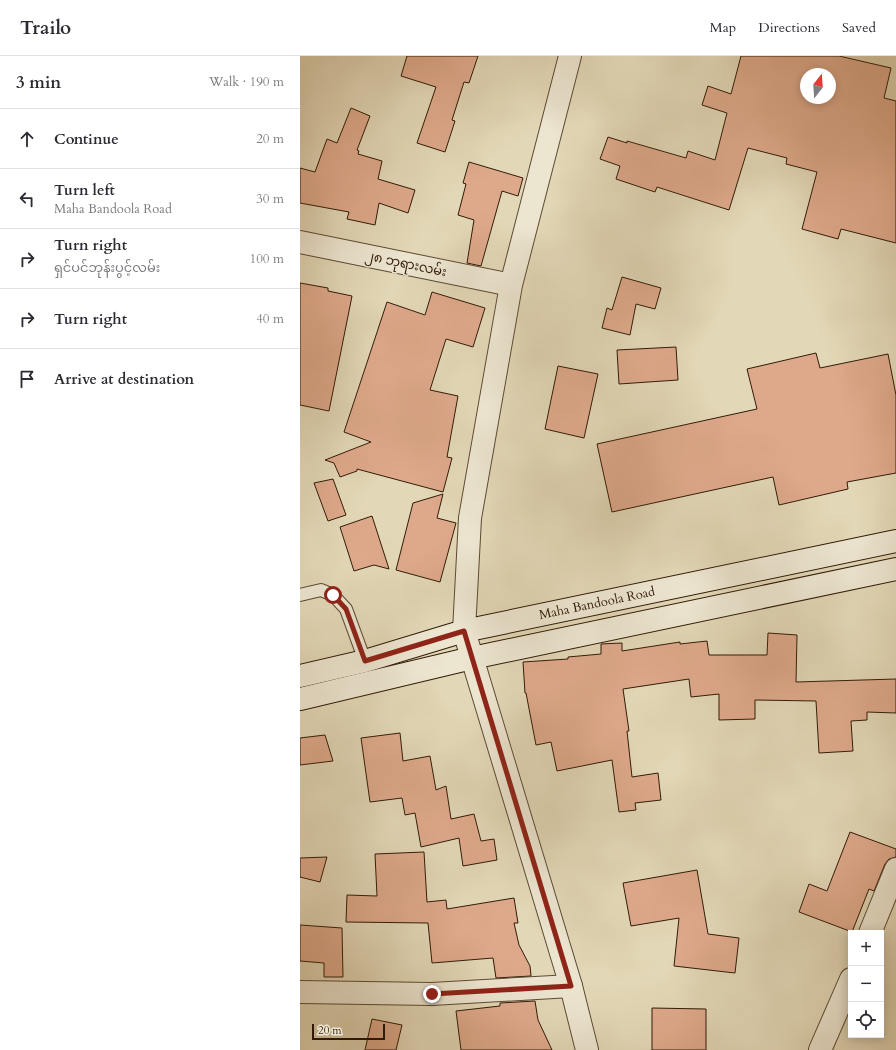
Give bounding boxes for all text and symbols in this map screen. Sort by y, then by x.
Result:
text: Trailo [20,15,71,41]
text: Map [710,18,736,37]
text: Directions [758,18,820,37]
text: Saved [842,18,876,37]
north arrow [800,68,836,104]
text: 3 min [16,71,61,94]
text: Walk · 190 m [209,73,284,91]
icon: ahead [16,128,38,150]
text: Continue [54,129,119,149]
text: 20 m [256,130,284,148]
text: Turn left [54,180,115,200]
icon: left [16,188,38,210]
text: 30 m [256,190,284,208]
text: Maha Bandoola Road [54,200,172,218]
text: Turn right [54,235,127,255]
street label: ၂၈ ဘုရားလမ်း [363,247,448,282]
icon: right [16,248,38,270]
text: 100 m [250,250,284,268]
text: ရှင်ပင်ဘုန်းပွင့်လမ်း [54,259,160,277]
icon: right [16,308,38,330]
text: Turn right [54,309,127,329]
text: 40 m [256,310,284,328]
icon: arrive [16,368,38,390]
text: Arrive at destination [54,369,194,389]
street label: Maha Bandoola Road [537,582,657,624]
route start [324,586,342,604]
map controls [848,930,884,1038]
button: + [848,930,884,966]
button: − [848,966,884,1002]
route end [423,985,441,1003]
button: locate [848,1002,884,1038]
scale bar [312,1022,385,1041]
text: 20 m [318,1023,342,1038]

